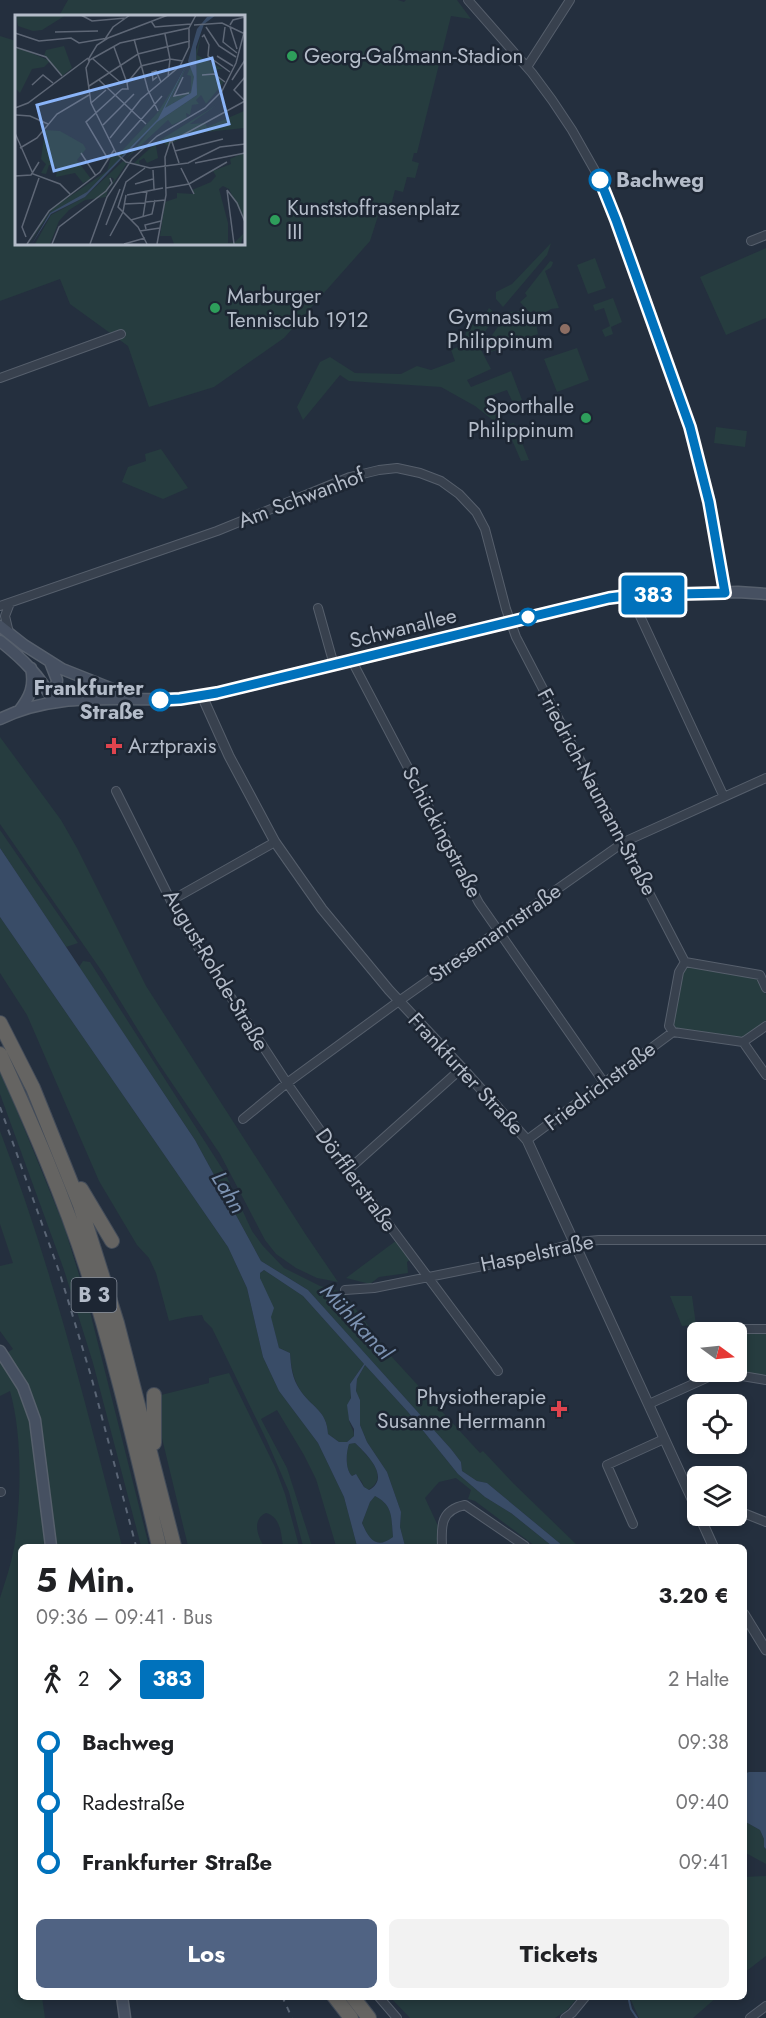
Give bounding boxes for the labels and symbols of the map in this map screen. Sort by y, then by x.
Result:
inset map [15,15,244,244]
place label: Georg-Gaßmann-Stadion [304,41,524,71]
marker: Georg-Gaßmann-Stadion [285,49,299,63]
place label: Bachweg [616,165,704,195]
marker: Bachweg [589,169,611,191]
place label: Kunststoffrasenplatz III [287,193,460,247]
marker: Kunststoffrasenplatz III [268,213,282,227]
place label: Marburger Tennisclub 1912 [227,281,369,335]
marker: Marburger Tennisclub 1912 [208,301,222,315]
place label: Gymnasium Philippinum [447,302,553,356]
marker: Gymnasium Philippinum [558,322,572,336]
place label: Sporthalle Philippinum [468,391,574,445]
marker: Sporthalle Philippinum [579,411,593,425]
street label: Am Schwanhof [234,460,369,536]
line badge: 383 [618,576,688,614]
street label: Schwanallee [346,600,460,656]
unlabelled marker [519,608,537,626]
place label: Frankfurter Straße [33,673,144,727]
street label: Friedrich-Naumann-Straße [530,683,664,901]
marker: Frankfurter Straße [149,689,171,711]
place label: Arztpraxis [128,731,216,761]
marker: Arztpraxis [105,737,123,755]
street label: Schückingstraße [395,761,489,903]
street label: Stresemannstraße [423,876,567,990]
street label: August-Rohde-Straße [156,884,276,1056]
street label: Frankfurter Straße [401,1006,531,1142]
street label: Friedrichstraße [538,1034,662,1138]
street label: Dörfflerstraße [308,1122,404,1238]
water label: Lahn [204,1165,254,1219]
street label: Haspelstraße [478,1226,596,1280]
water label: Mühlkanal [313,1276,402,1367]
road number: B 3 [72,1278,116,1312]
north arrow [687,1322,747,1382]
place label: Physiotherapie Susanne Herrmann [377,1382,546,1436]
marker: Physiotherapie Susanne Herrmann [550,1400,568,1418]

